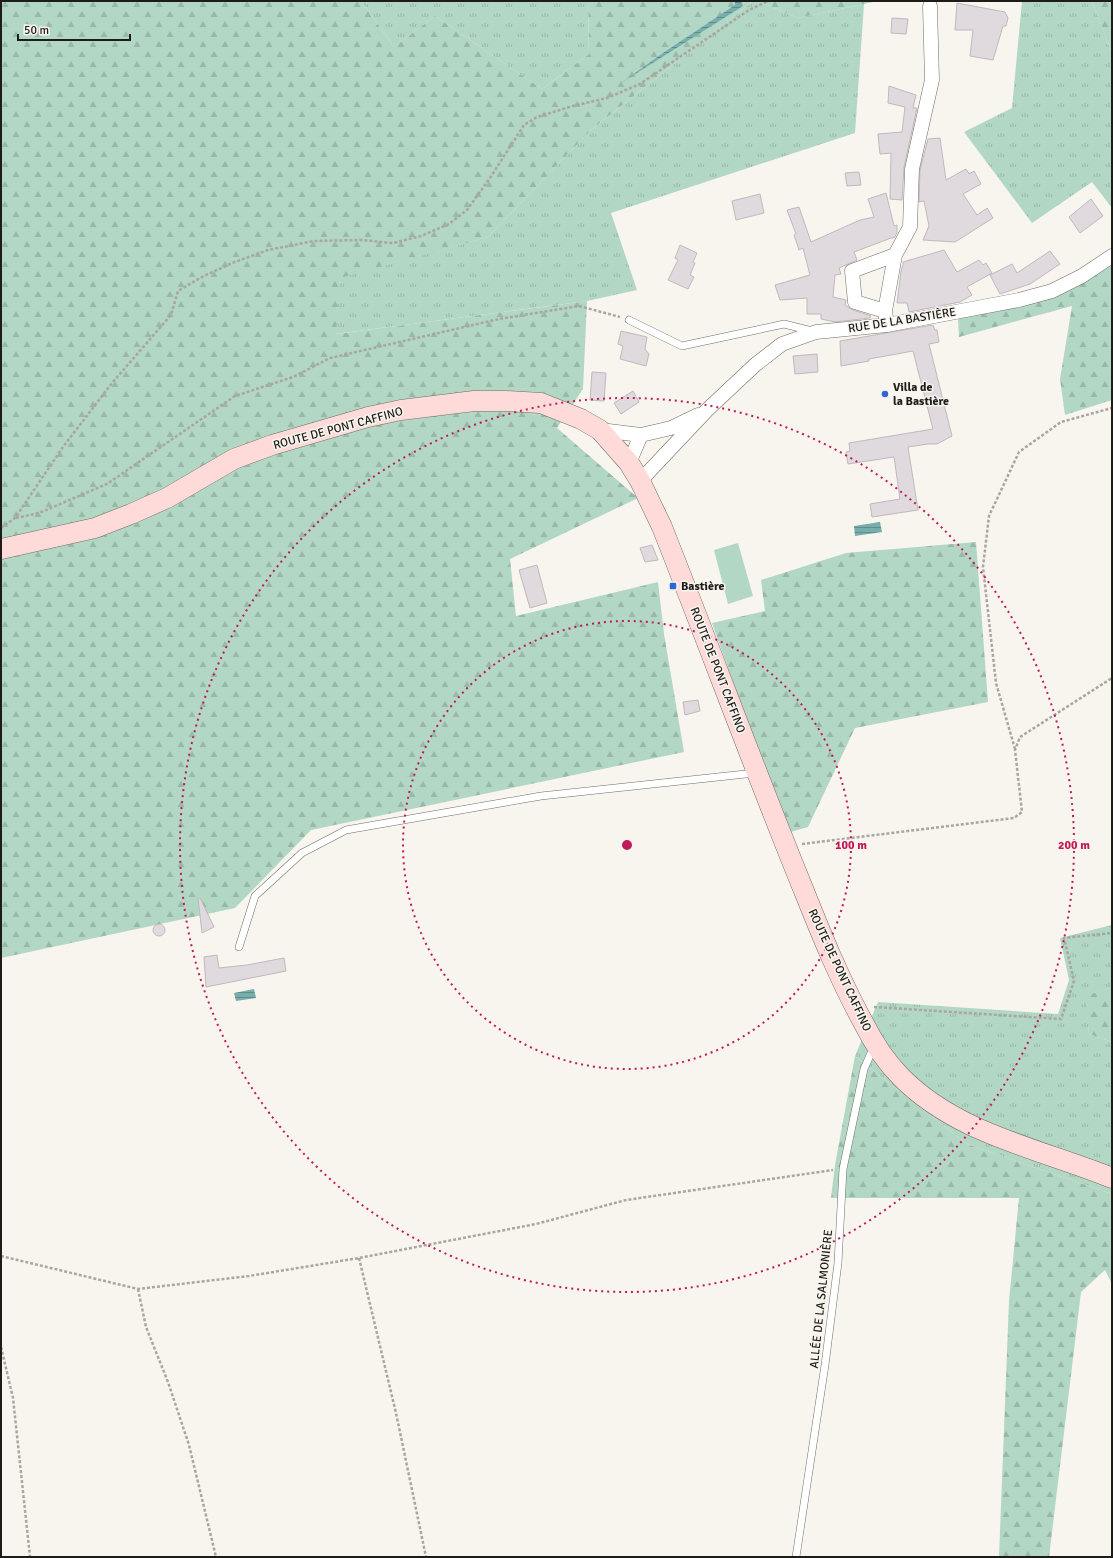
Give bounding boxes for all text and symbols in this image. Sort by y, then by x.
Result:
scale bar [18,16,130,42]
text: 50 m [24,23,49,38]
street label: RUE DE LA BASTIÈRE [847,305,957,336]
place label: Villa de la Bastière [893,380,949,409]
marker: Villa de la Bastière [880,389,890,399]
street label: ROUTE DE PONT CAFFINO [272,404,405,453]
place label: Bastière [681,579,724,594]
marker: Bastière [668,581,678,591]
street label: ROUTE DE PONT CAFFINO [687,605,749,735]
centre of rings [620,838,634,852]
text: 100 m [835,838,867,853]
text: 200 m [1058,838,1090,853]
street label: ROUTE DE PONT CAFFINO [805,907,875,1034]
street label: ALLÉE DE LA SALMONIÈRE [807,1229,836,1369]

